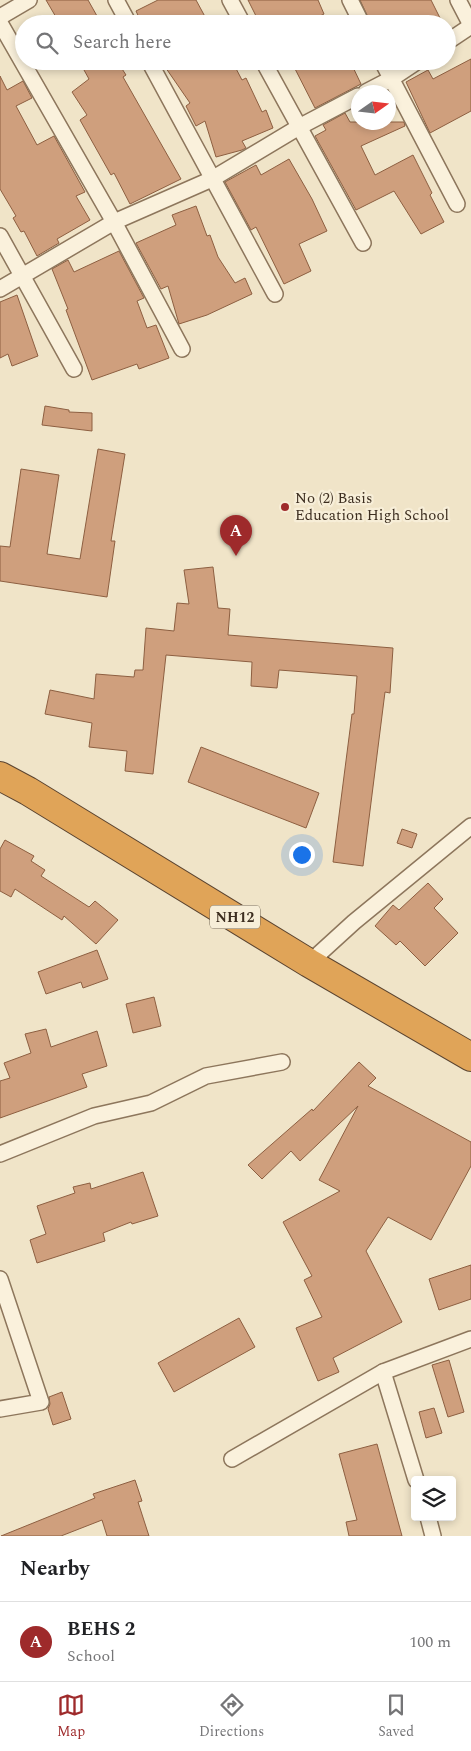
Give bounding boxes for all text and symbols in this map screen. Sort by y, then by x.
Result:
search box [15,15,456,70]
text: Search here [73,28,172,57]
icon: search [33,29,61,57]
north arrow [351,85,396,130]
place label: No (2) Basis Education High School [295,487,449,527]
marker: No (2) Basis Education High School [279,501,291,513]
pin: A [220,515,252,556]
your location [289,842,315,868]
road number: NH12 [210,906,260,929]
map controls [411,1476,456,1521]
button: layers [411,1476,456,1521]
text: Nearby [20,1553,90,1585]
text: BEHS 2 [67,1615,136,1644]
text: A [30,1630,42,1654]
text: 100 m [409,1630,451,1654]
text: School [67,1644,115,1668]
tab: Map [57,1691,85,1742]
tab: Directions [199,1691,264,1742]
tab: Saved [378,1691,414,1742]

